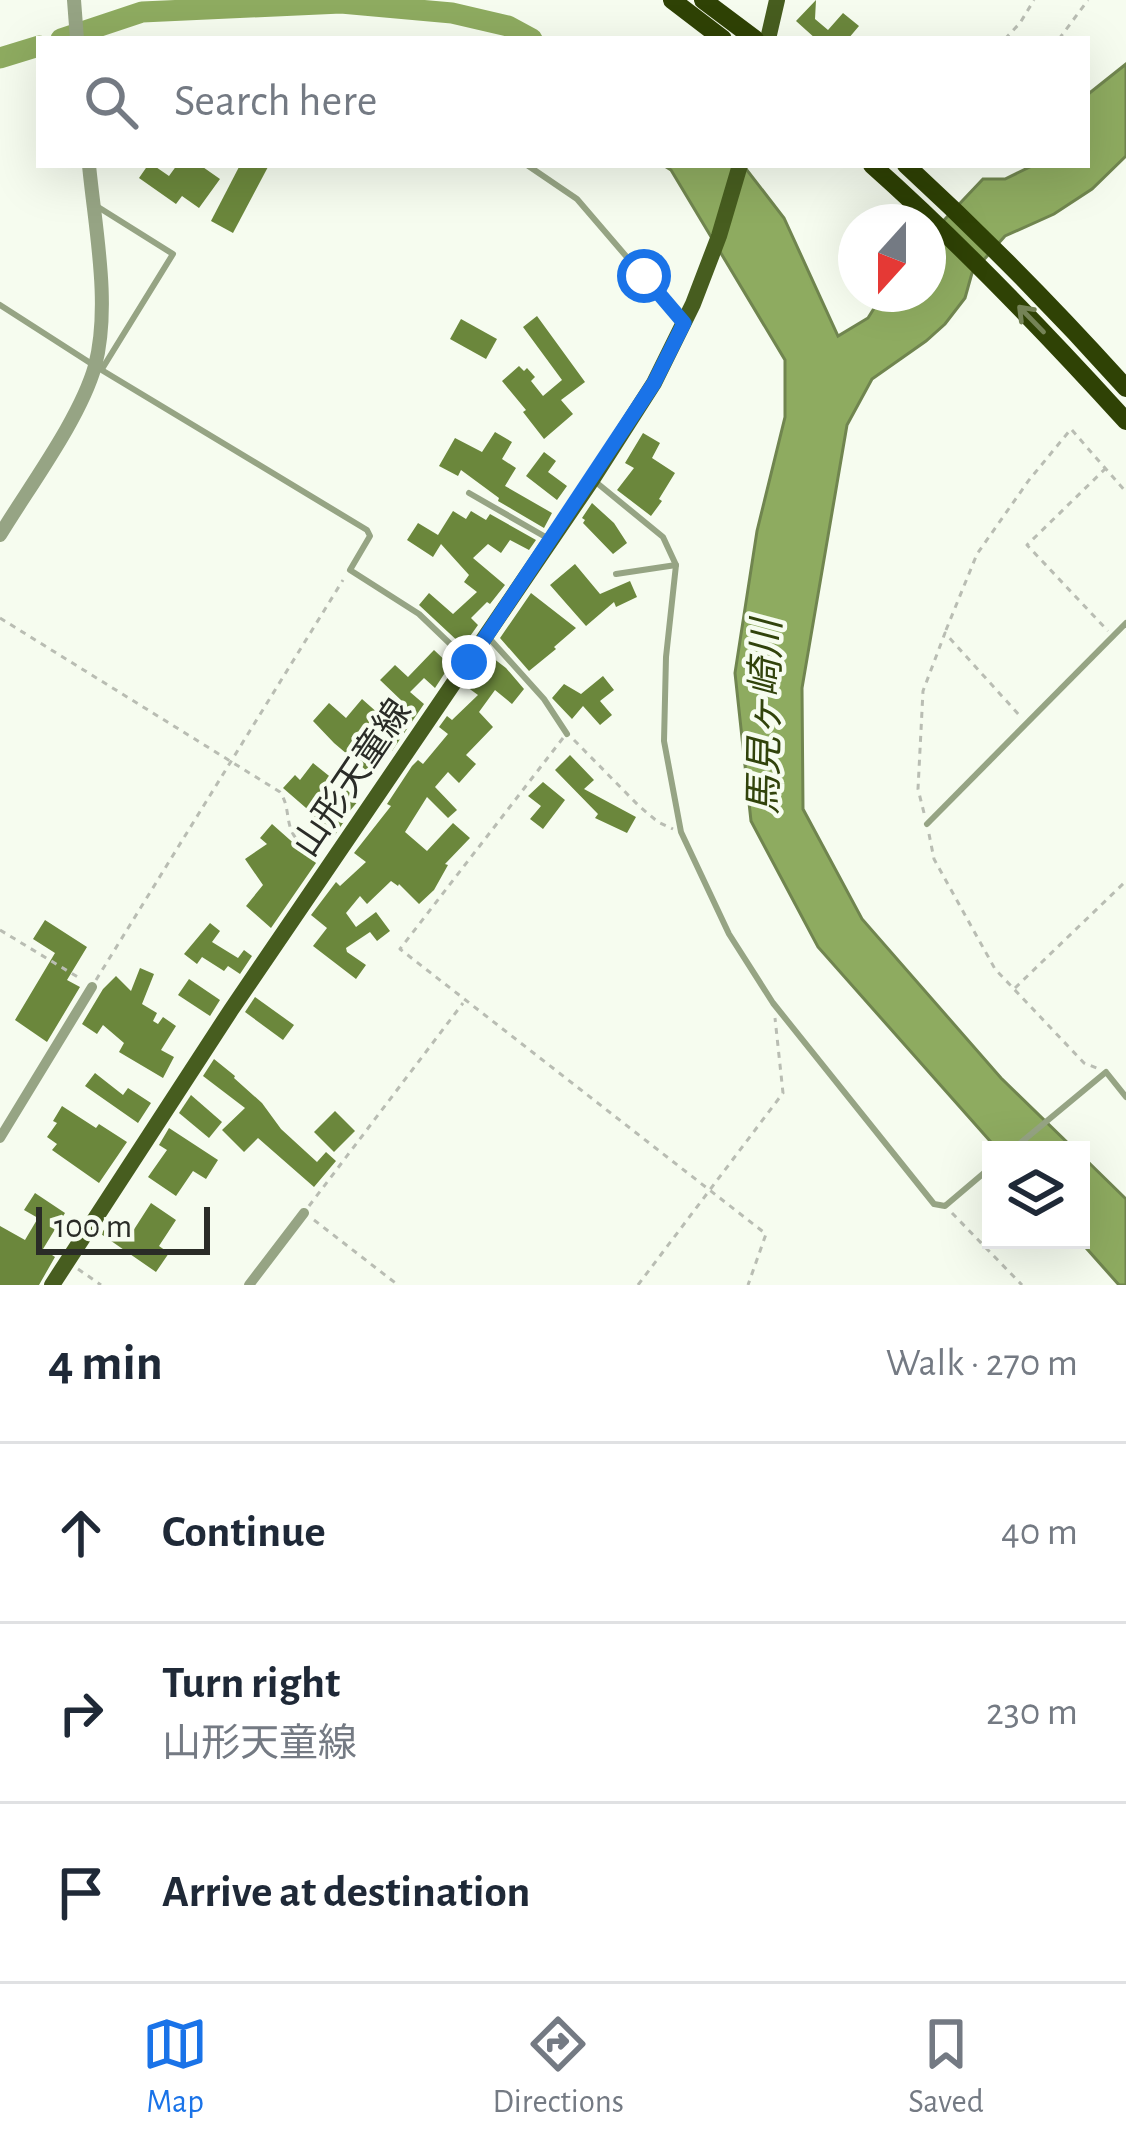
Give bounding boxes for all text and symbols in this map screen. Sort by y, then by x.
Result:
search box [36,36,1090,168]
icon: search [78,69,144,135]
text: Search here [174,79,377,124]
north arrow [838,204,946,312]
route start [617,249,671,303]
one-way arrow [1018,305,1046,334]
water label: 馬見ヶ崎川 [743,615,788,815]
route end [442,635,496,689]
street label: 山形天童線 [286,692,418,863]
map controls [982,1141,1090,1249]
button: layers [982,1141,1090,1249]
scale bar [36,1201,210,1254]
text: 100 m [54,1211,132,1244]
text: 4 min [48,1338,163,1389]
text: Walk · 270 m [886,1344,1078,1383]
icon: ahead [48,1500,114,1566]
text: Continue [162,1510,326,1555]
text: 40 m [1001,1513,1078,1552]
text: Turn right [162,1661,340,1706]
icon: right [48,1680,114,1746]
text: 230 m [986,1693,1078,1732]
text: 山形天童線 [162,1725,357,1764]
icon: arrive [48,1860,114,1926]
text: Arrive at destination [162,1870,530,1915]
tab: Map [142,2011,208,2123]
tab: Directions [492,2011,624,2123]
tab: Saved [908,2011,984,2123]

